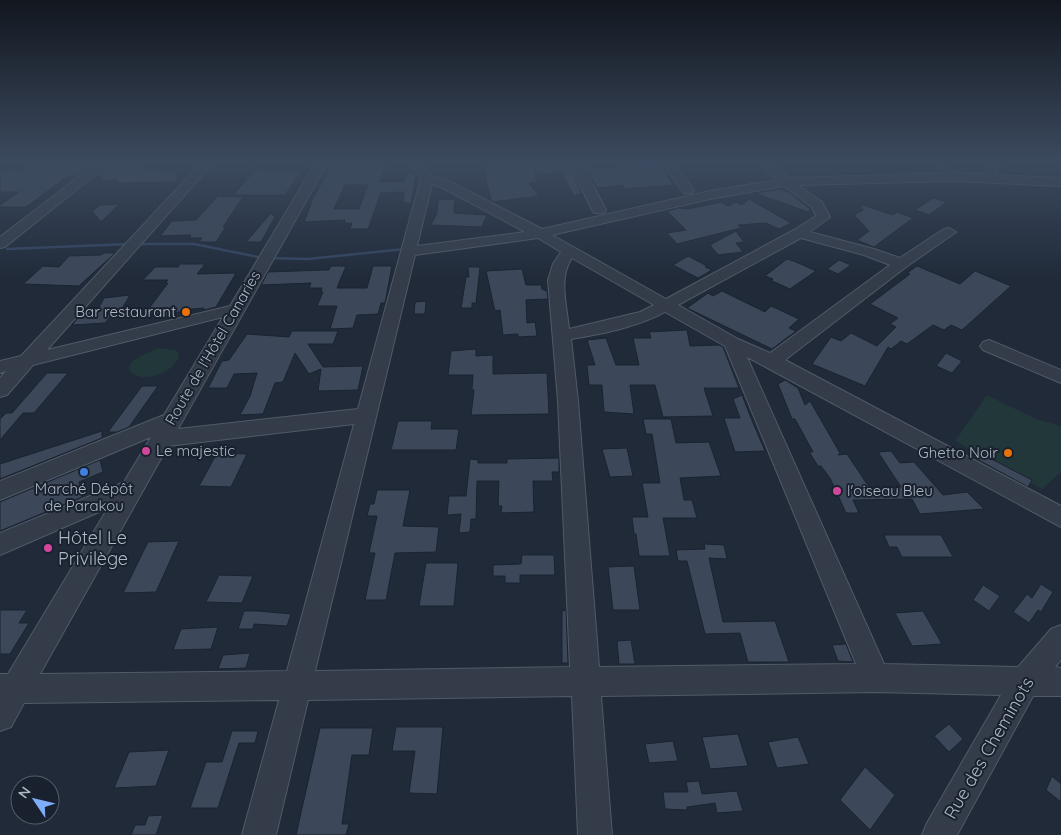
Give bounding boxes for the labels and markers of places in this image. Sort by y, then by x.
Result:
place label: Bar restaurant [75,302,176,321]
marker: Bar restaurant [180,306,192,318]
place label: Le majestic [156,441,235,460]
place label: Ghetto Noir [918,443,998,462]
marker: Le majestic [140,445,152,457]
marker: Ghetto Noir [1002,447,1014,459]
marker: Marché Dépôt de Parakou [78,466,90,478]
place label: Marché Dépôt de Parakou [35,479,133,515]
place label: l'oiseau Bleu [847,481,933,500]
marker: l'oiseau Bleu [831,485,843,497]
place label: Hôtel Le Privilège [58,526,128,570]
marker: Hôtel Le Privilège [42,542,54,554]

